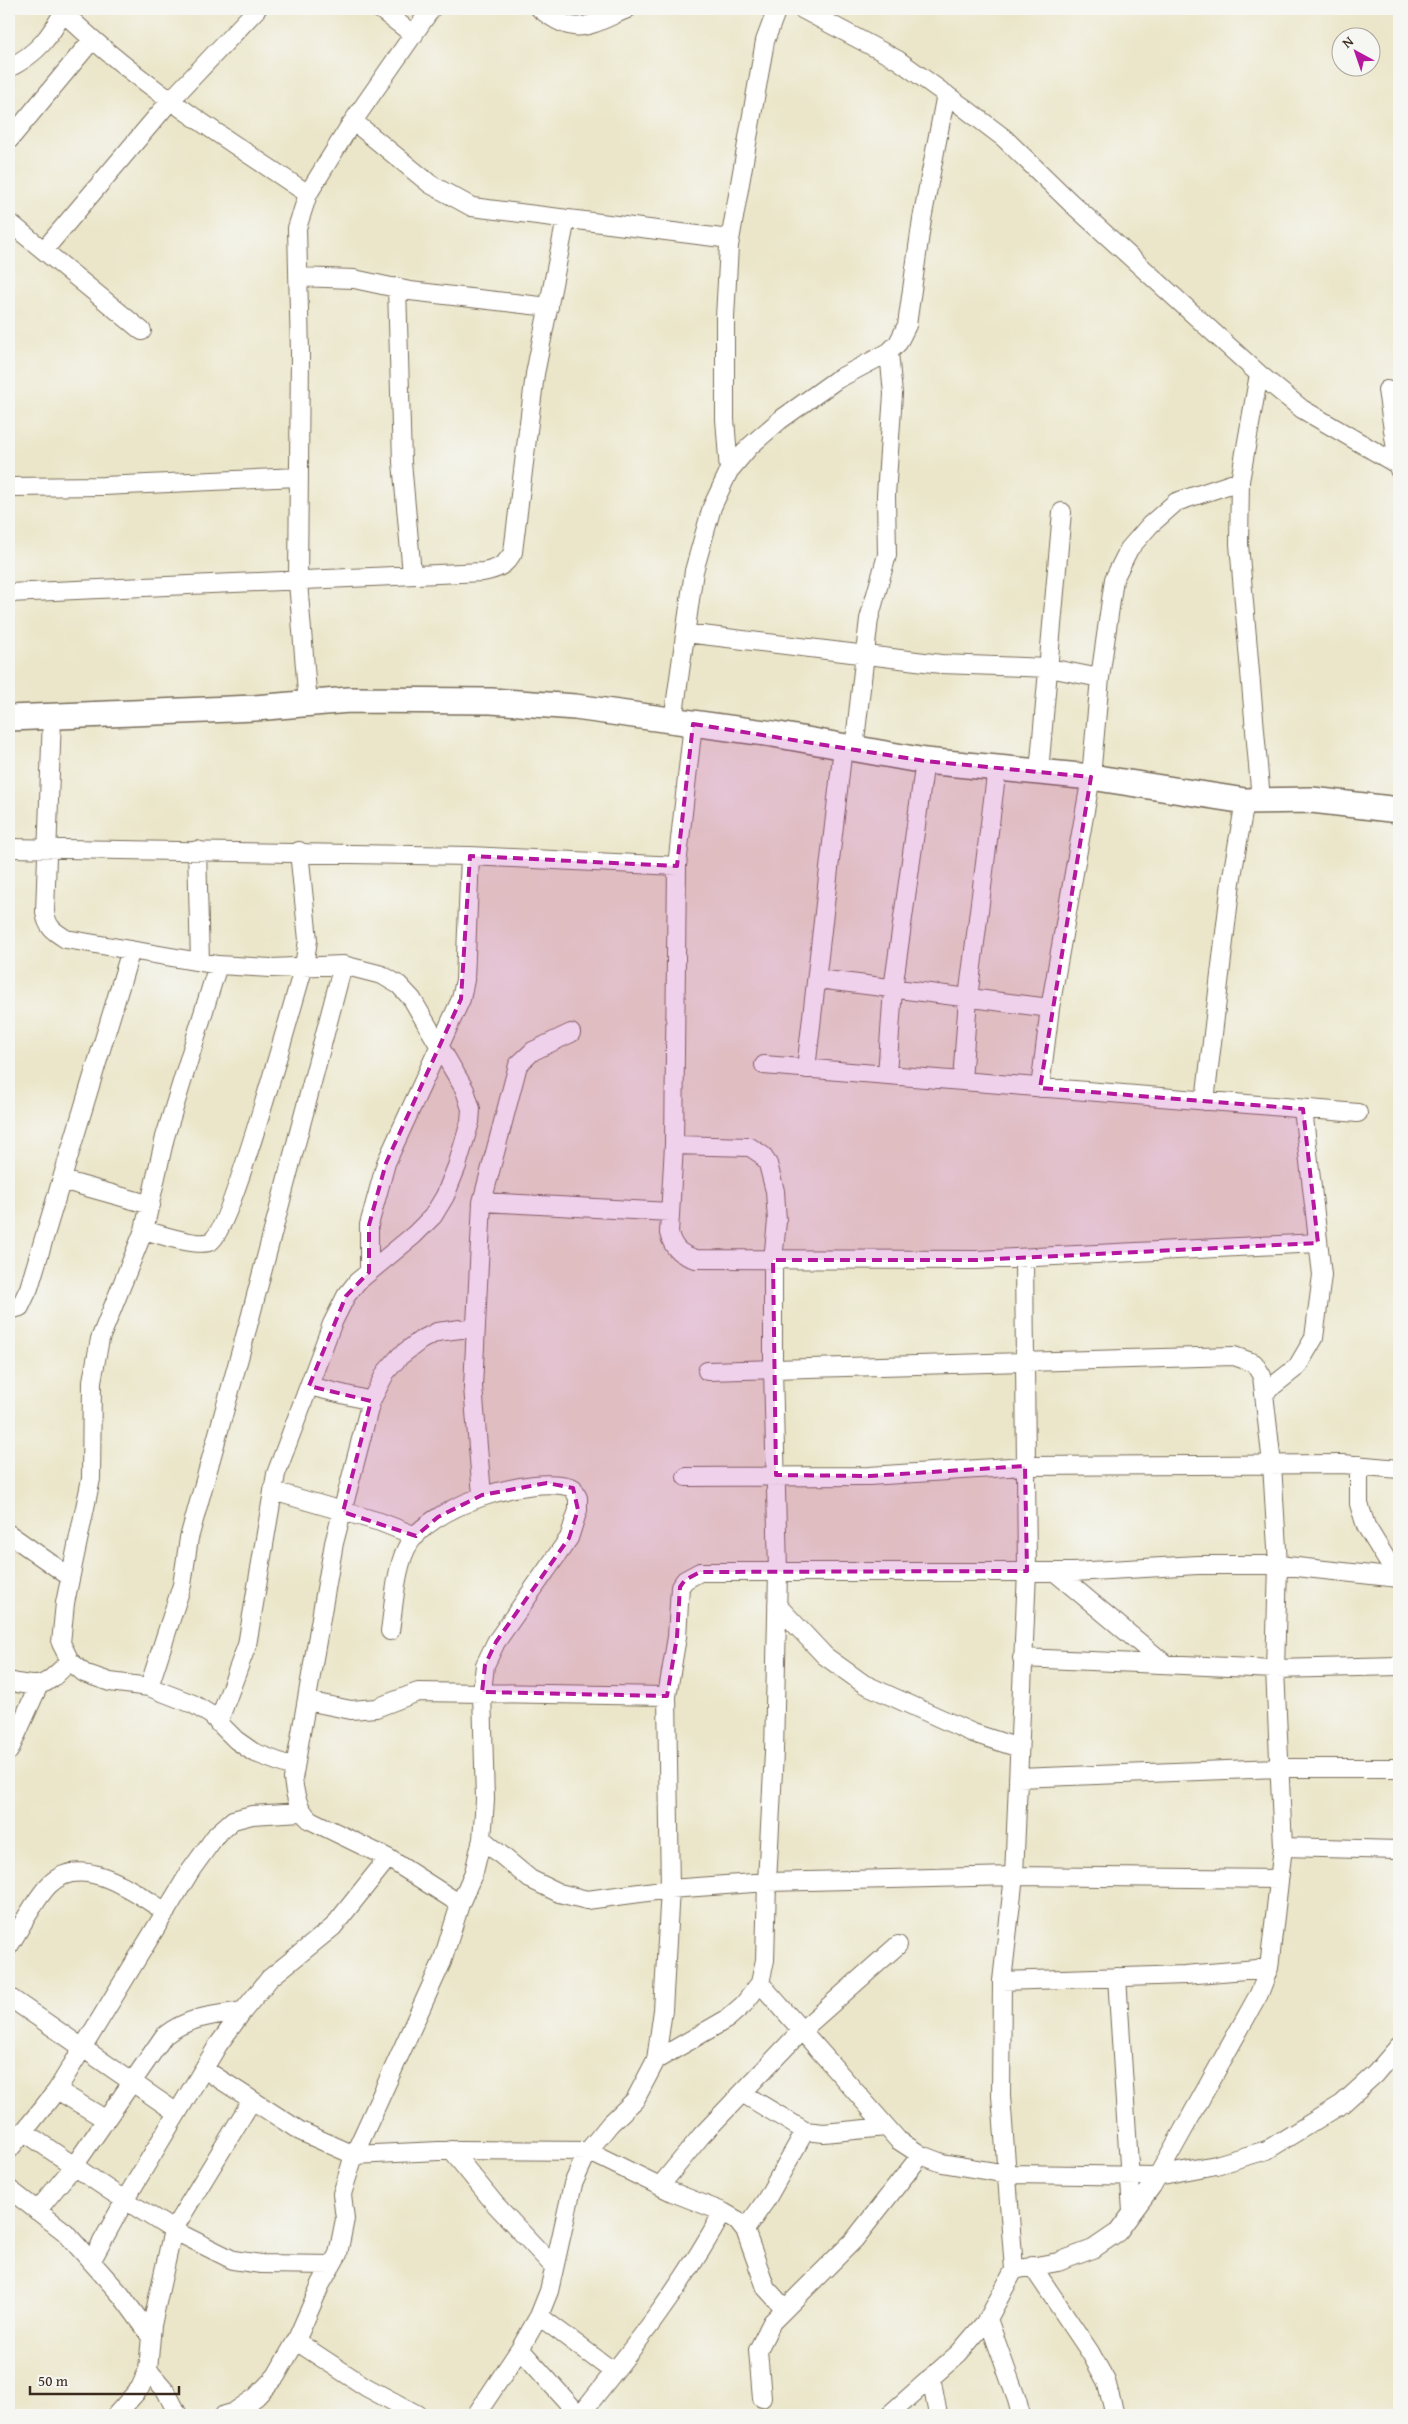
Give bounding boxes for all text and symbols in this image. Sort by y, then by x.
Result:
north arrow [1330,28,1380,78]
text: N [1338,31,1358,53]
scale bar [30,2364,179,2396]
text: 50 m [38,2370,69,2391]

